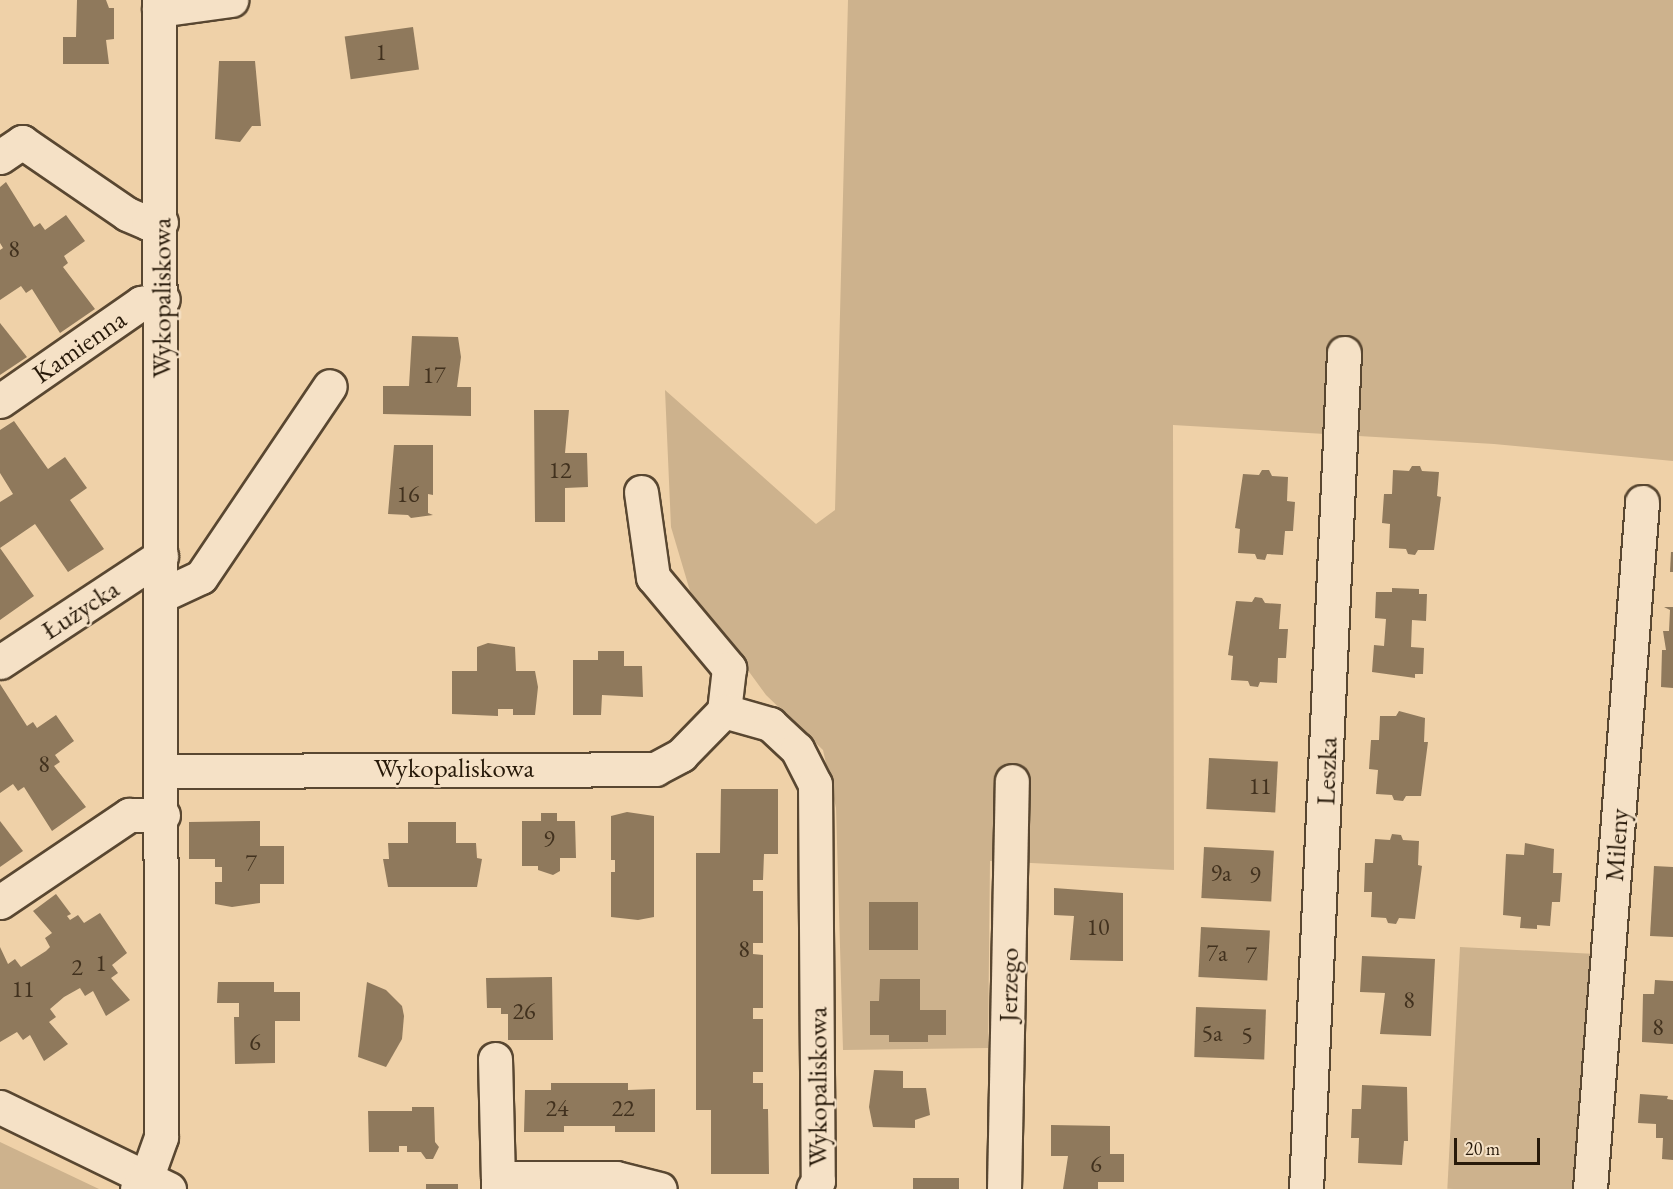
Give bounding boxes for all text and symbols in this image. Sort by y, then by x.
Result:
house number: 1 [375,38,387,66]
street label: Wykopaliskowa [145,218,177,378]
house number: 8 [8,235,20,263]
street label: Kamienna [26,302,132,390]
house number: 17 [422,361,446,389]
house number: 12 [548,456,572,484]
house number: 16 [396,480,420,508]
street label: Łużycka [35,572,125,646]
street label: Leszka [1309,736,1343,806]
house number: 8 [38,750,50,778]
street label: Wykopaliskowa [374,752,534,784]
house number: 11 [1248,772,1272,800]
street label: Mileny [1597,807,1635,883]
house number: 9 [543,825,555,853]
house number: 7 [245,849,257,877]
house number: 9a [1210,859,1232,887]
house number: 9 [1249,861,1261,889]
house number: 10 [1086,913,1110,941]
house number: 8 [738,935,750,963]
house number: 7a [1206,939,1228,967]
house number: 7 [1245,941,1257,969]
street label: Jerzego [991,947,1025,1023]
house number: 1 [95,949,107,977]
house number: 2 [71,953,83,981]
house number: 11 [11,975,35,1003]
house number: 8 [1403,986,1415,1014]
house number: 26 [512,997,536,1025]
street label: Wykopaliskowa [801,1007,833,1167]
house number: 8 [1652,1013,1664,1041]
house number: 5a [1201,1019,1223,1047]
house number: 5 [1241,1021,1253,1049]
house number: 6 [249,1028,261,1056]
house number: 24 [545,1094,569,1122]
house number: 22 [611,1094,635,1122]
scale bar [1457,1126,1542,1164]
text: 20 m [1465,1137,1500,1160]
house number: 6 [1090,1150,1102,1178]

